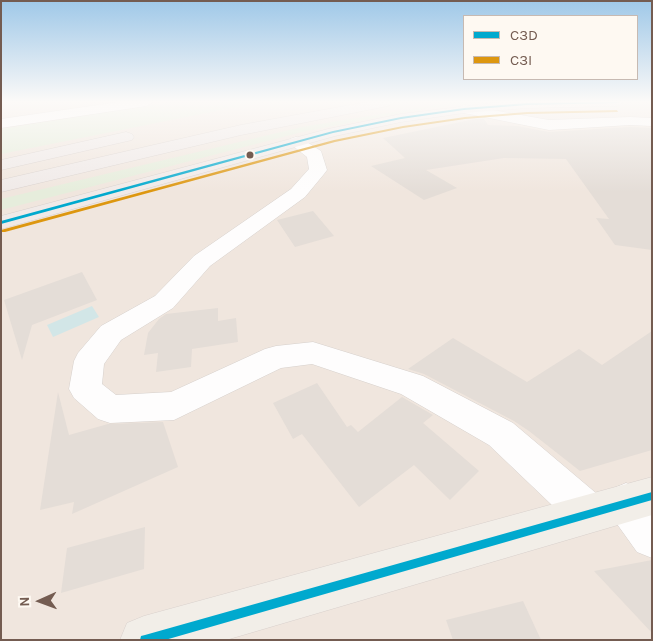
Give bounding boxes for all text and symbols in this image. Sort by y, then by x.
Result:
legend [463,15,638,80]
text: C3D [510,26,538,44]
text: C3I [510,51,532,69]
unlabelled marker [245,150,255,160]
north arrow [15,576,65,626]
text: N [16,596,33,607]

